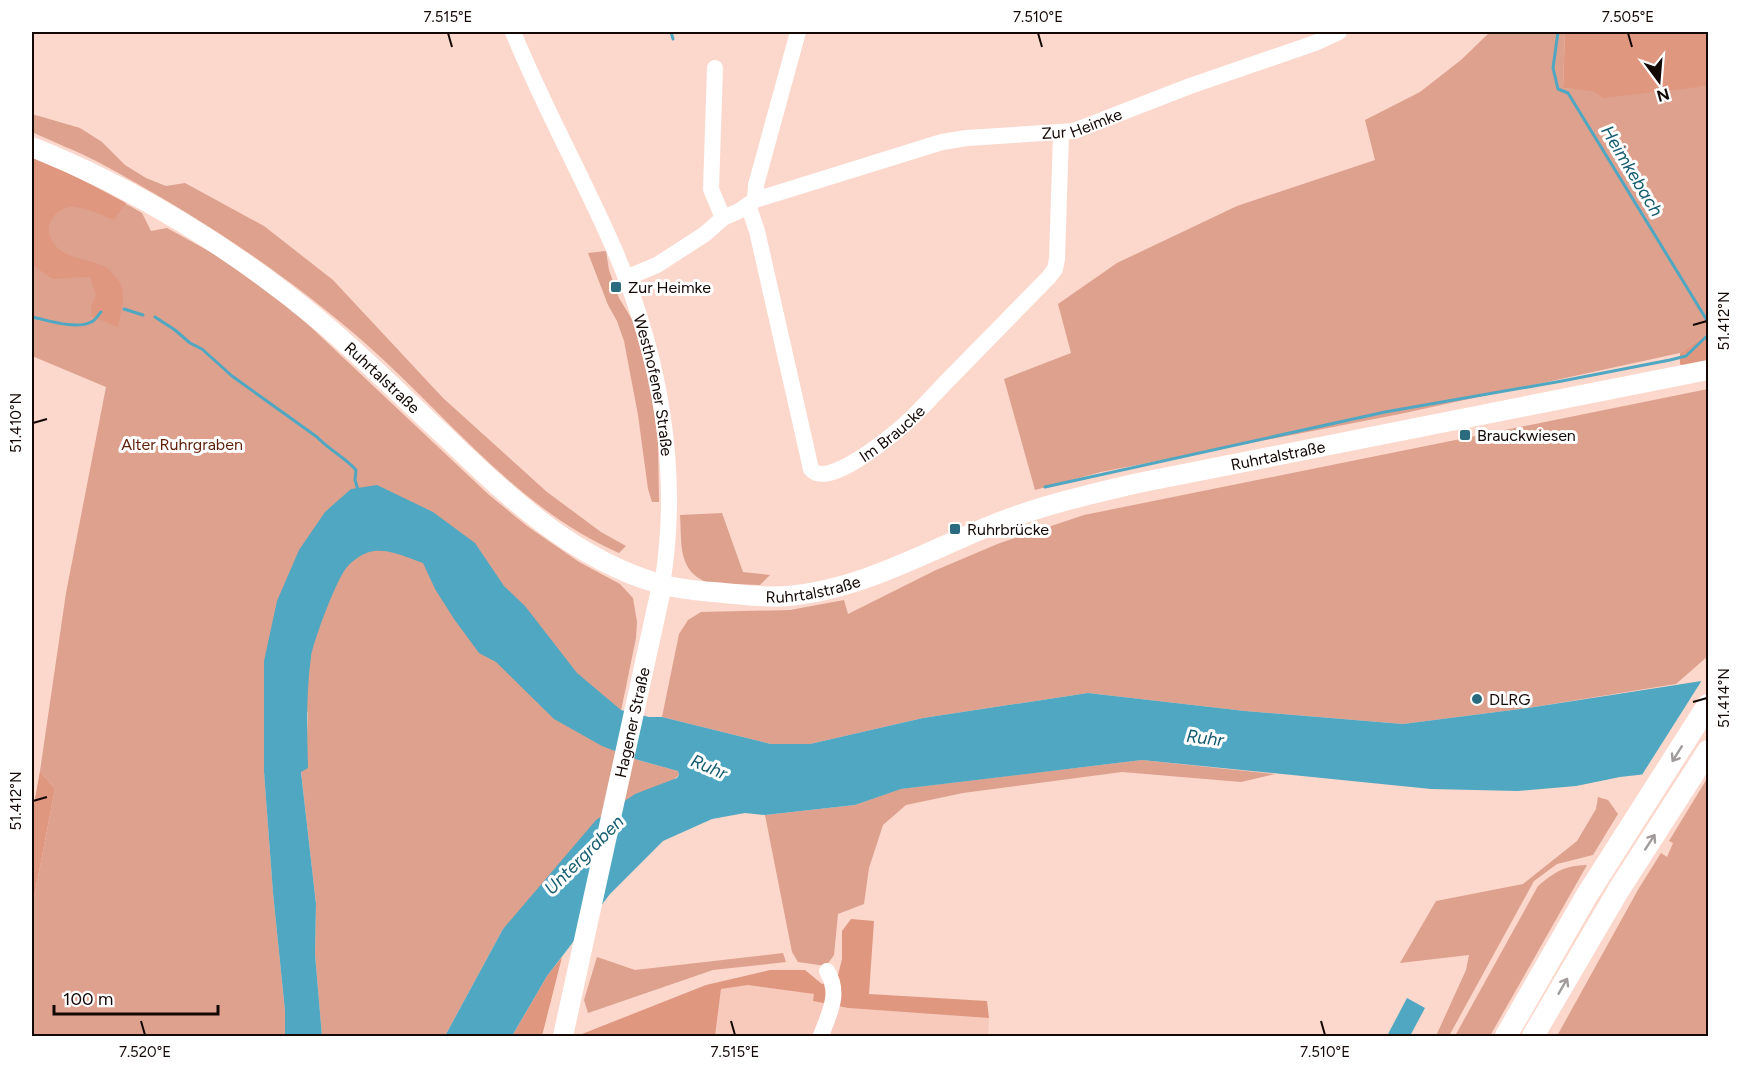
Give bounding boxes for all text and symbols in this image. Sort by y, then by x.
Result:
text: 7.515°E [423,8,473,26]
text: 7.510°E [1013,8,1063,26]
text: 7.505°E [1602,8,1654,26]
north arrow [1629,51,1689,111]
text: N [1654,84,1672,106]
street label: Zur Heimke [1041,104,1125,143]
water label: Heimkebach [1596,122,1668,220]
place label: Zur Heimke [628,278,711,297]
marker: Zur Heimke [609,280,623,294]
text: 51.412°N [1715,292,1733,350]
street label: Westhofener Straße [630,312,677,457]
street label: Ruhrtalstraße [341,338,424,417]
text: 51.410°N [7,393,25,453]
street label: Im Braucke [856,401,929,466]
place label: Brauckwiesen [1477,426,1576,445]
marker: Brauckwiesen [1458,428,1472,442]
park label: Alter Ruhrgraben [121,435,243,454]
street label: Ruhrtalstraße [1229,437,1327,474]
place label: Ruhrbrücke [967,520,1049,539]
marker: Ruhrbrücke [948,522,962,536]
street label: Ruhrtalstraße [766,571,863,606]
street label: Hagener Straße [610,665,653,780]
text: 51.414°N [1715,668,1733,728]
place label: DLRG [1489,690,1531,709]
marker: DLRG [1470,692,1484,706]
water label: Ruhr [1185,725,1226,751]
one-way arrow [1671,745,1683,762]
water label: Ruhr [687,750,731,785]
text: 51.412°N [7,772,25,830]
water label: Untergraben [540,811,628,899]
one-way arrow [1644,834,1656,851]
scale bar [54,978,218,1016]
one-way arrow [1557,978,1569,995]
text: 100 m [63,988,113,1010]
text: 7.520°E [119,1043,171,1061]
text: 7.515°E [710,1043,760,1061]
text: 7.510°E [1300,1043,1350,1061]

